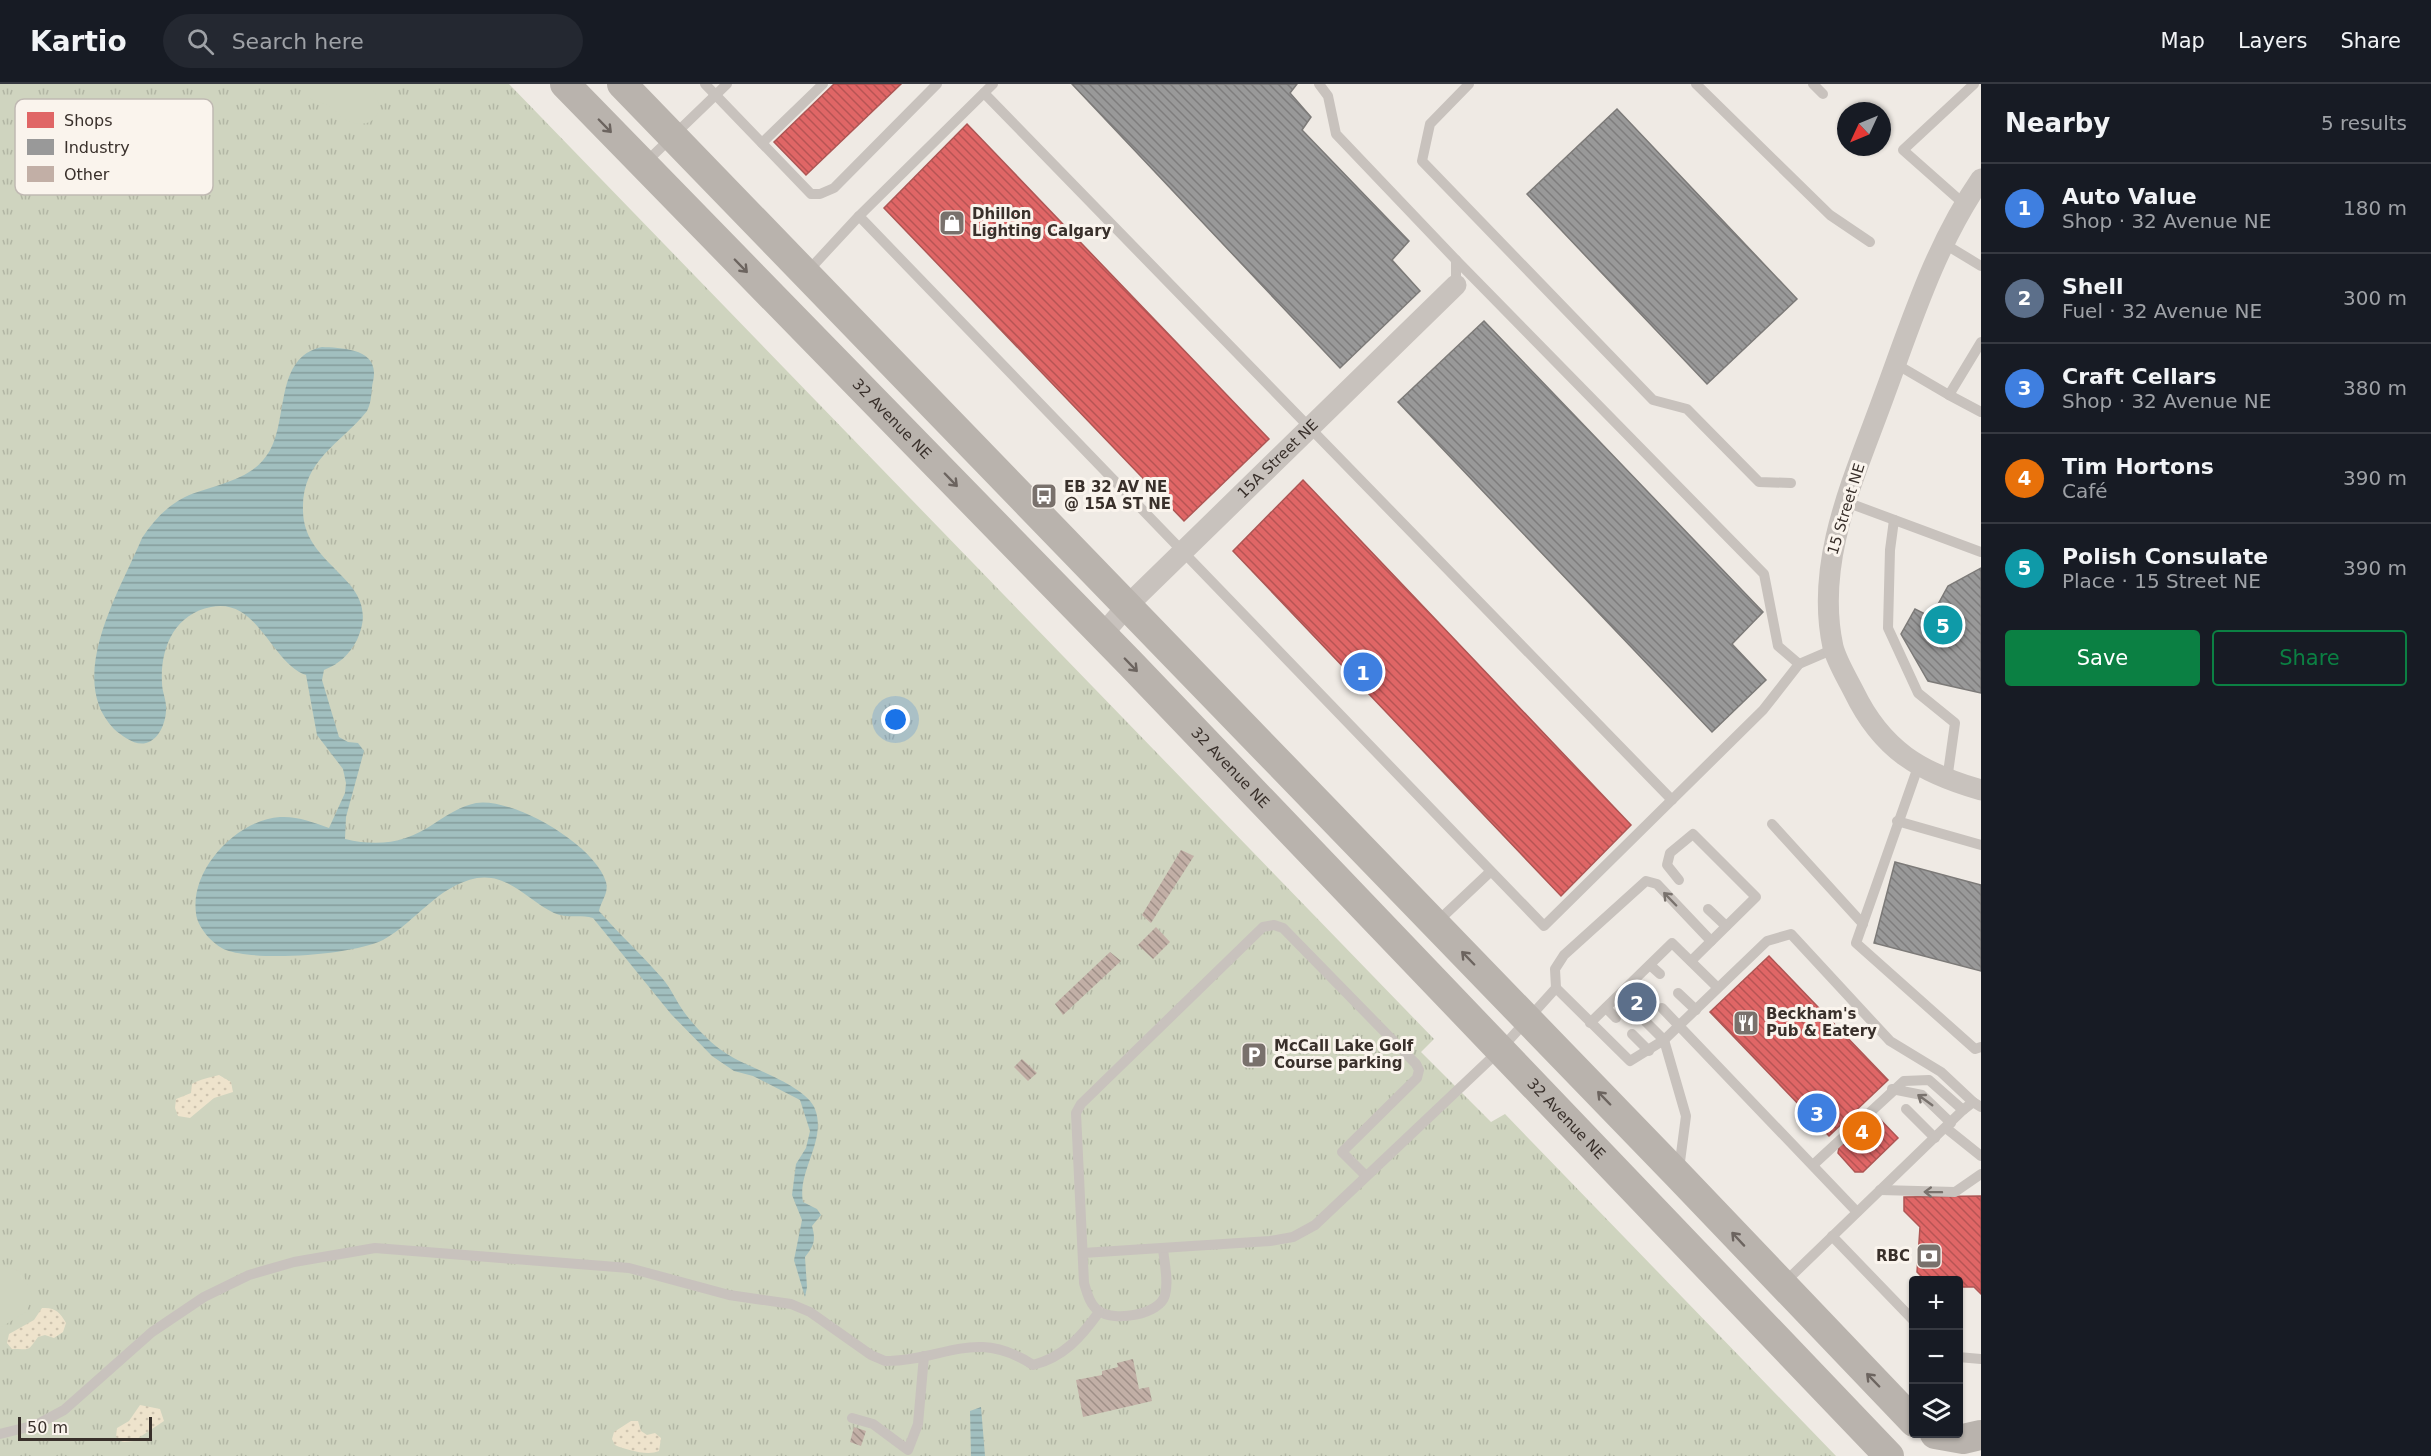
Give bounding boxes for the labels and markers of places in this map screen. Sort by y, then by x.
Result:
place label: Dhillon Lighting Calgary [972,205,1112,240]
shop icon: Dhillon Lighting Calgary [937,208,967,238]
place label: EB 32 AV NE @ 15A ST NE [1064,478,1171,513]
bus stop icon: EB 32 AV NE @ 15A ST NE [1029,481,1059,511]
pin: 5 [1924,602,1962,648]
pin: 1 [1344,650,1382,694]
pin: 2 [1618,980,1656,1024]
place label: Beckham's Pub & Eatery [1766,1005,1877,1040]
restaurant icon: Beckham's Pub & Eatery [1731,1008,1761,1038]
place label: McCall Lake Golf Course parking [1274,1037,1414,1072]
parking icon: McCall Lake Golf Course parking [1239,1040,1269,1070]
pin: 3 [1798,1090,1836,1136]
pin: 4 [1842,1108,1882,1154]
bank icon: RBC [1914,1241,1944,1271]
place label: RBC [1876,1247,1910,1265]

